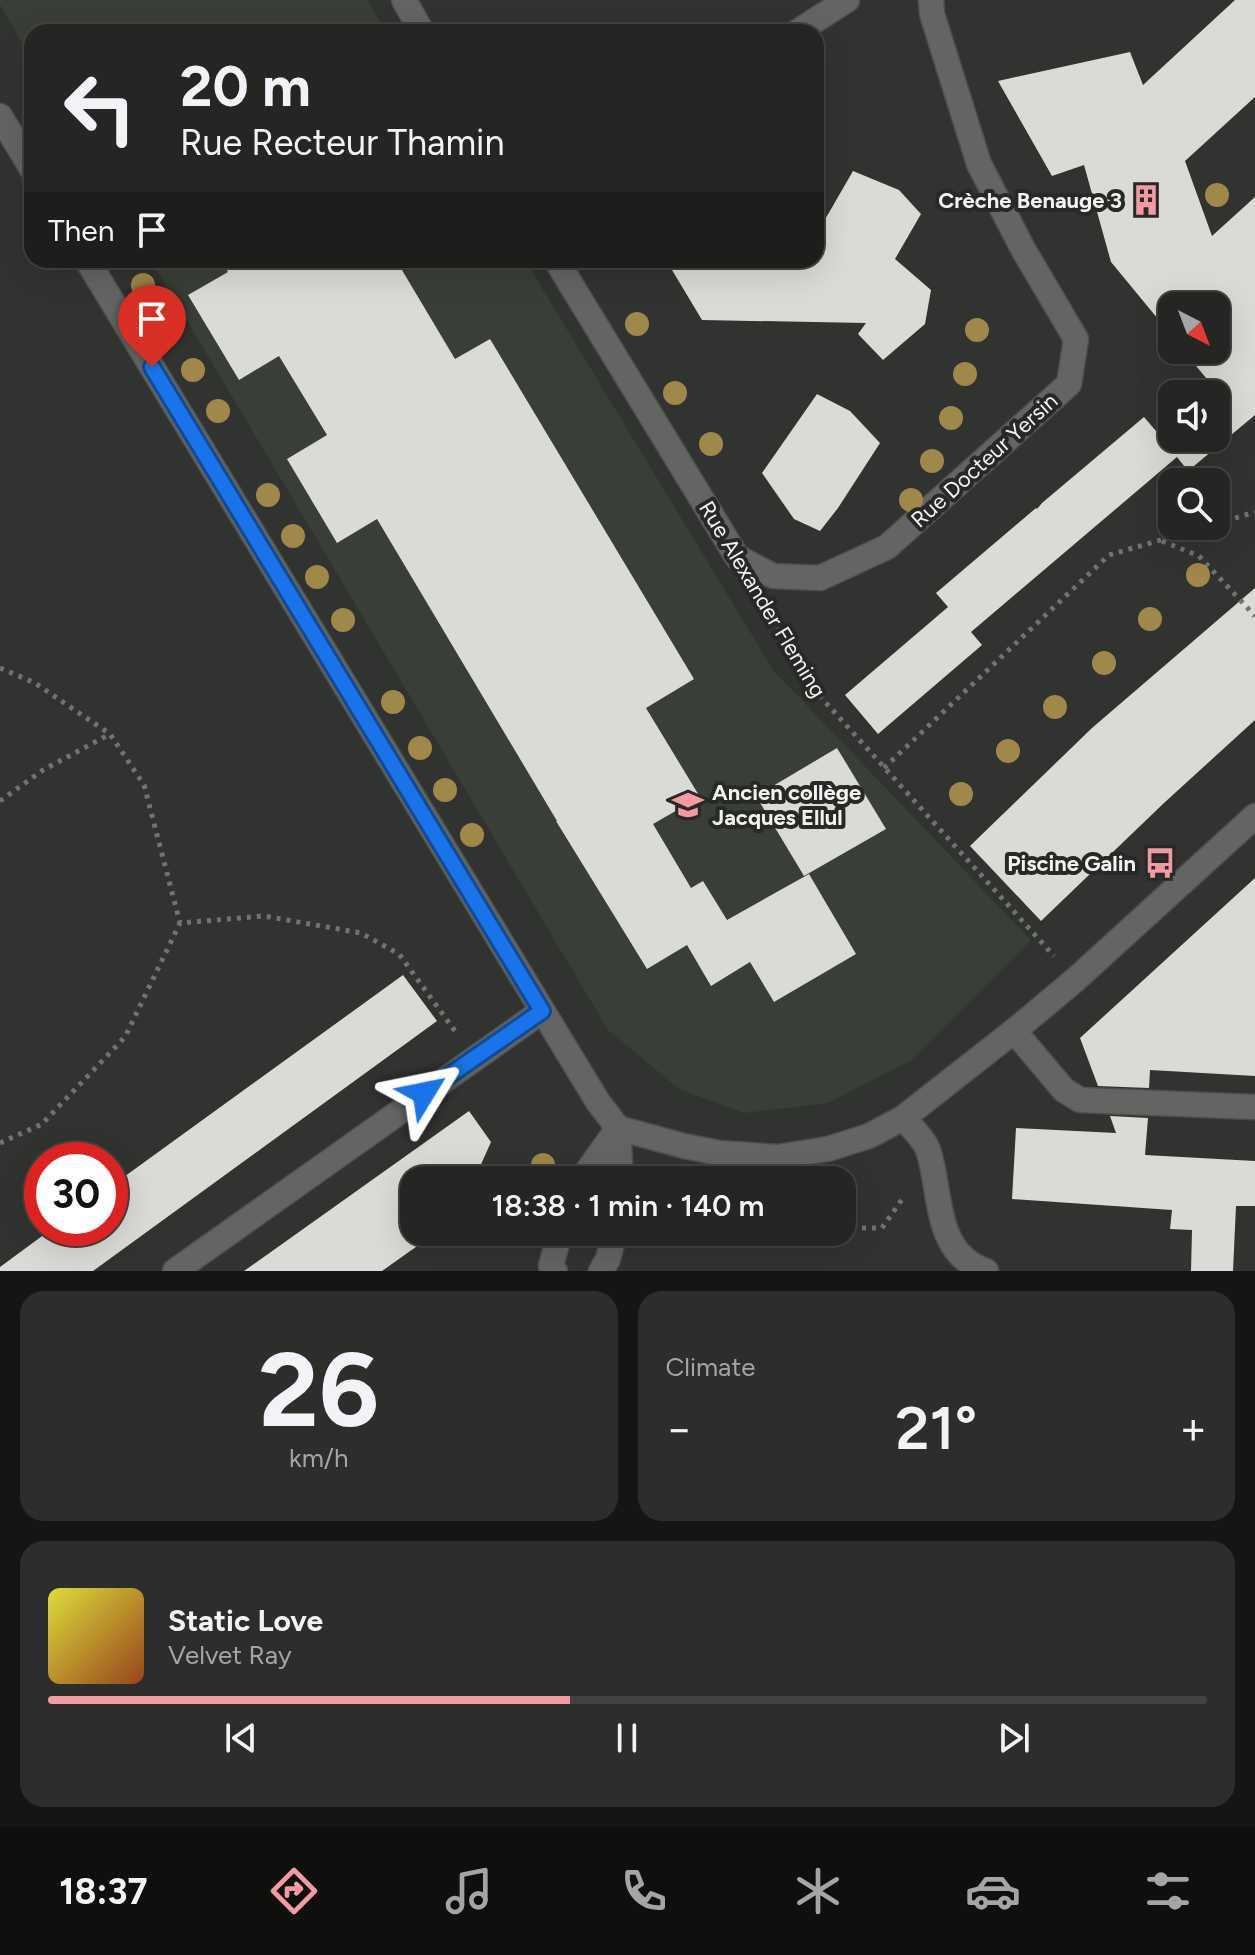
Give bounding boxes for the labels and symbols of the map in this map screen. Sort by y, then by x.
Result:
building icon: Crèche Benauge 3 [1129,183,1163,217]
place label: Crèche Benauge 3 [938,187,1122,214]
pin [118,285,186,367]
north arrow [1158,292,1230,364]
street label: Rue Docteur Yersin [906,388,1063,533]
street label: Rue Alexander Fleming [693,496,832,702]
place label: Ancien collège Jacques Ellul [712,779,861,831]
school or university icon: Ancien collège Jacques Ellul [671,788,705,822]
bus stop icon: Piscine Galin [1143,846,1177,880]
place label: Piscine Galin [1007,850,1136,877]
position arrow [382,1051,466,1135]
speed limit sign: 30 [24,1142,128,1246]

